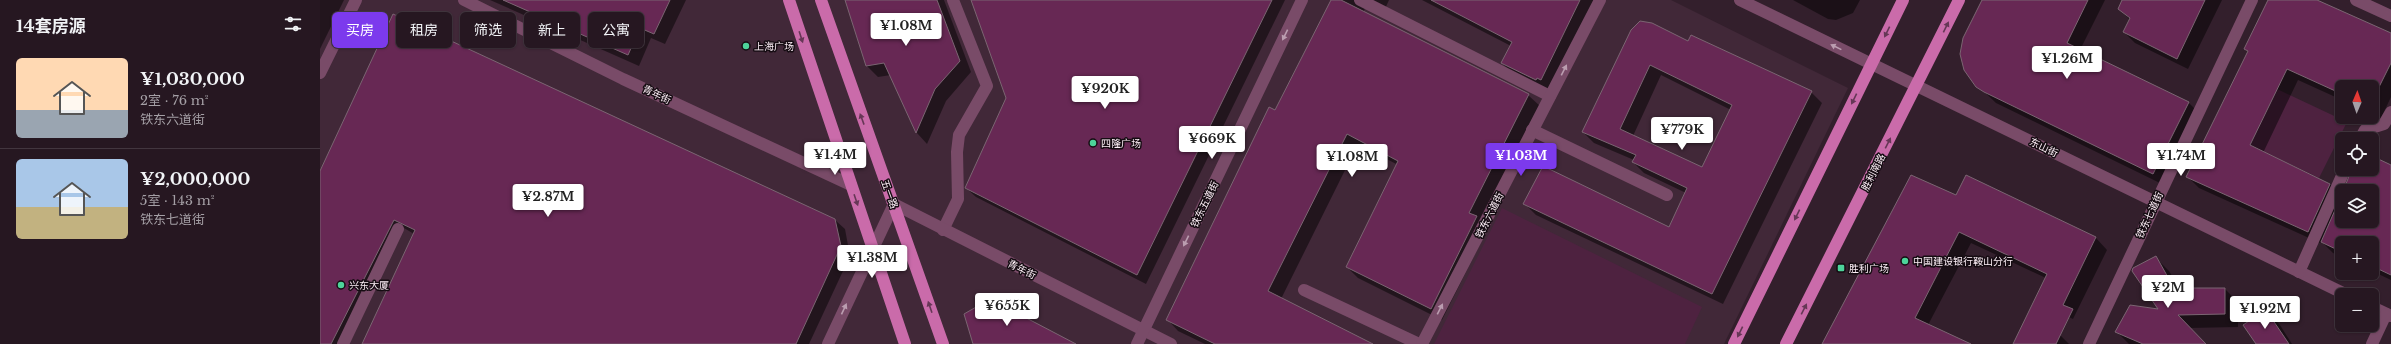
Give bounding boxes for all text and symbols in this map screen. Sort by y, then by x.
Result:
chip: 买房 [332,12,388,48]
chip: 租房 [396,12,452,48]
chip: 筛选 [460,12,516,48]
chip: 新上 [524,12,580,48]
chip: 公寓 [588,12,644,48]
icon: filters [282,13,304,35]
pin: ¥1.08M [873,13,939,47]
text: 14套房源 [16,16,86,37]
text: ¥1.08M [880,17,932,34]
one-way arrow [1943,21,1949,33]
one-way arrow [1884,26,1890,38]
one-way arrow [1282,29,1288,41]
one-way arrow [798,31,804,43]
place label: 上海广场 [754,40,794,53]
marker: 上海广场 [741,41,751,51]
one-way arrow [1831,44,1842,50]
pin: ¥1.26M [2034,46,2100,80]
text: ¥1.26M [2041,50,2093,67]
one-way arrow [1560,64,1567,75]
text: ¥1,030,000 [140,69,245,90]
icon: home [48,74,96,122]
pin: ¥920K [1077,76,1133,110]
text: ¥920K [1081,80,1129,97]
north arrow [2335,80,2379,124]
map controls [2335,80,2379,332]
street label: 青年街 [640,82,673,107]
text: 2室 · 76 m² [140,92,208,109]
one-way arrow [1851,93,1857,104]
text: 铁东六道街 [140,111,205,128]
one-way arrow [859,113,865,125]
pin: ¥779K [1654,117,1710,151]
text: ¥779K [1660,121,1704,138]
pin: ¥669K [1184,126,1240,160]
text: ¥669K [1188,130,1236,147]
button: locate [2335,132,2379,176]
street label: 东山街 [2027,135,2060,160]
place label: 四隆广场 [1101,137,1141,150]
marker: 四隆广场 [1088,138,1098,148]
one-way arrow [1885,138,1891,149]
pin: ¥1.4M [807,142,863,176]
pin: ¥1.03M [1488,143,1554,177]
pin: ¥1.74M [2148,143,2214,177]
pin: ¥1.08M [1319,144,1385,178]
text: ¥1.4M [813,146,857,163]
text: ¥1.03M [1495,147,1547,164]
text: ¥1.74M [2156,147,2206,164]
text: ¥1.08M [1326,148,1378,165]
street label: 胜利南路 [1859,151,1888,193]
text: ¥2,000,000 [140,169,250,190]
icon: home [48,175,96,223]
street label: 五一路 [878,178,901,210]
street label: 铁东五道街 [1188,179,1221,230]
pin: ¥2.87M [515,184,581,218]
button: layers [2335,184,2379,228]
text: ¥2.87M [522,188,574,205]
street label: 铁东六道街 [1472,190,1507,240]
street label: 铁东七道街 [2133,190,2166,241]
text: 5室 · 143 m² [140,192,214,209]
one-way arrow [854,194,860,206]
one-way arrow [1794,210,1800,221]
text: 铁东七道街 [140,211,205,228]
one-way arrow [1183,235,1189,246]
button: + [2335,236,2379,280]
pin: ¥1.38M [839,245,905,279]
text: ¥1.38M [846,249,898,266]
place label: 中国建设银行鞍山分行 [1913,255,2013,268]
marker: 中国建设银行鞍山分行 [1900,256,1910,266]
street label: 青年街 [1005,257,1038,282]
place label: 胜利广场 [1849,262,1889,275]
marker: 胜利广场 [1836,263,1846,273]
pin: ¥2M [2149,275,2187,309]
place label: 兴东大厦 [349,279,389,292]
text: ¥2M [2151,279,2185,296]
marker: 兴东大厦 [336,280,346,290]
button: − [2335,288,2379,332]
pin: ¥655K [979,293,1035,327]
pin: ¥1.92M [2232,296,2298,330]
text: ¥655K [984,297,1030,314]
text: ¥1.92M [2239,300,2291,317]
one-way arrow [927,301,933,313]
one-way arrow [842,302,848,314]
one-way arrow [1801,303,1807,315]
one-way arrow [1436,304,1443,315]
one-way arrow [1737,327,1743,338]

